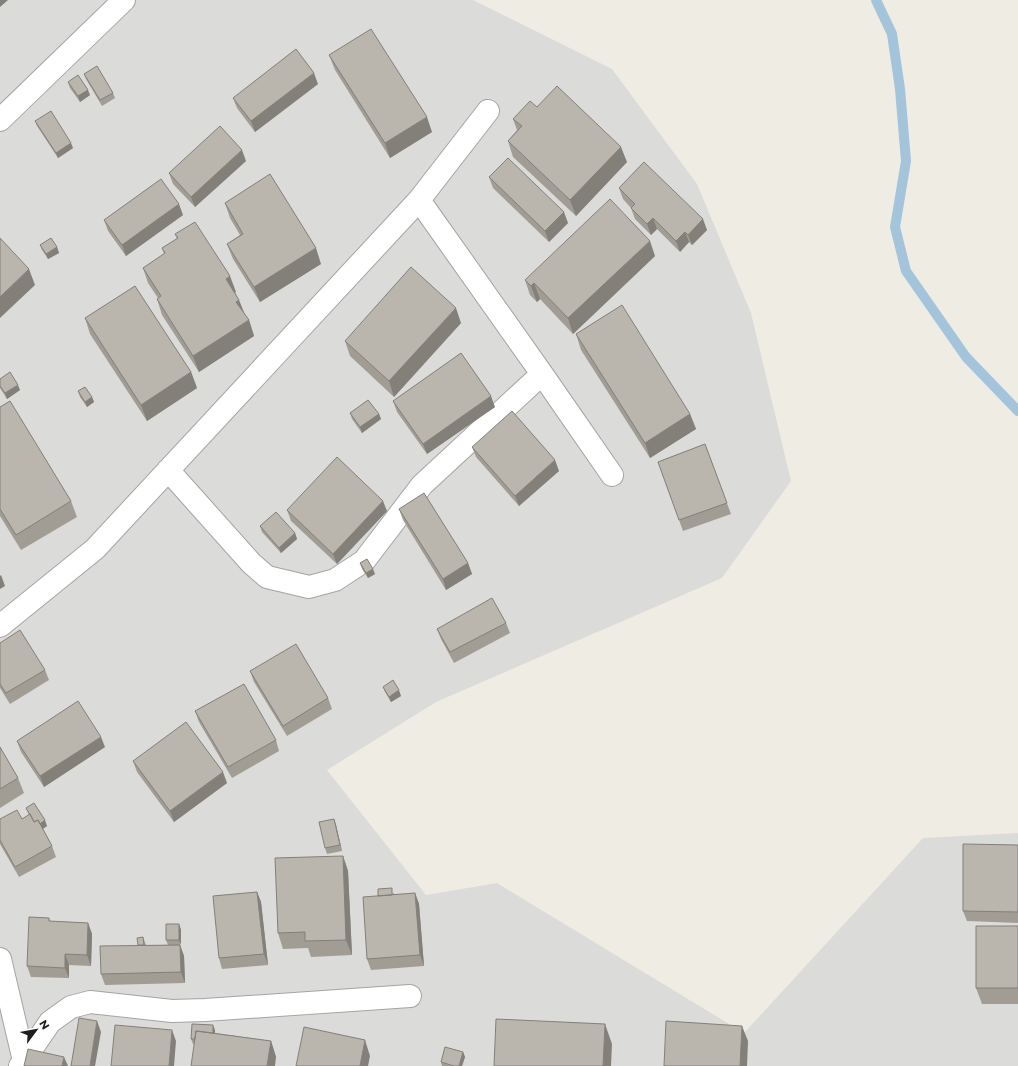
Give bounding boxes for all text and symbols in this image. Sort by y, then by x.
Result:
north arrow [16,1010,56,1050]
text: N [36,1017,53,1032]

